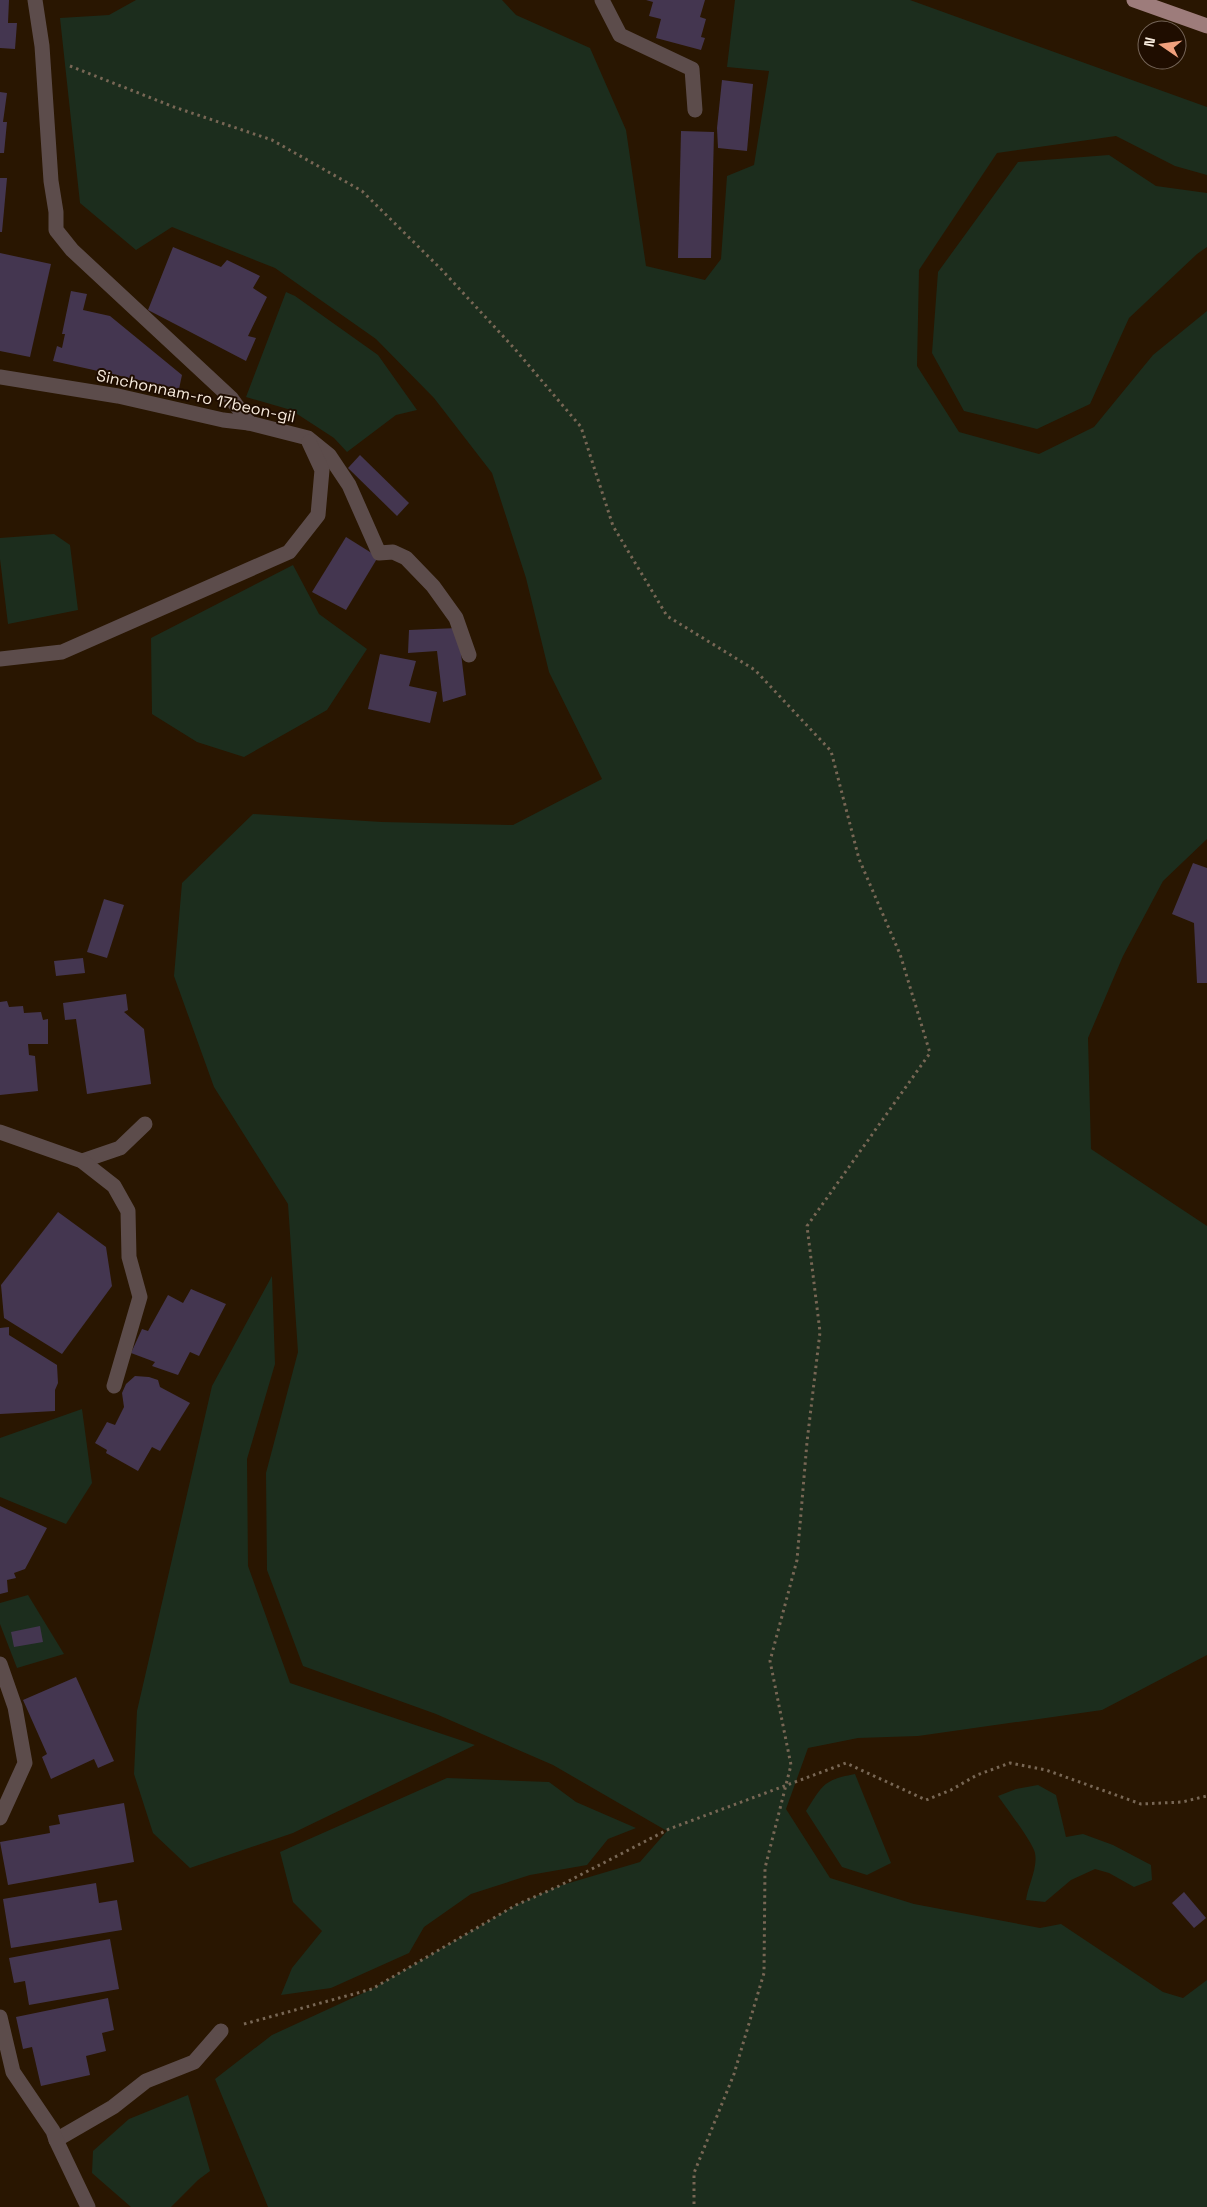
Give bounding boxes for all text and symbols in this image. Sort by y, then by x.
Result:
north arrow [1137,20,1187,70]
text: N [1140,35,1159,49]
street label: Sinchonnam-ro 17beon-gil [95,365,297,427]

